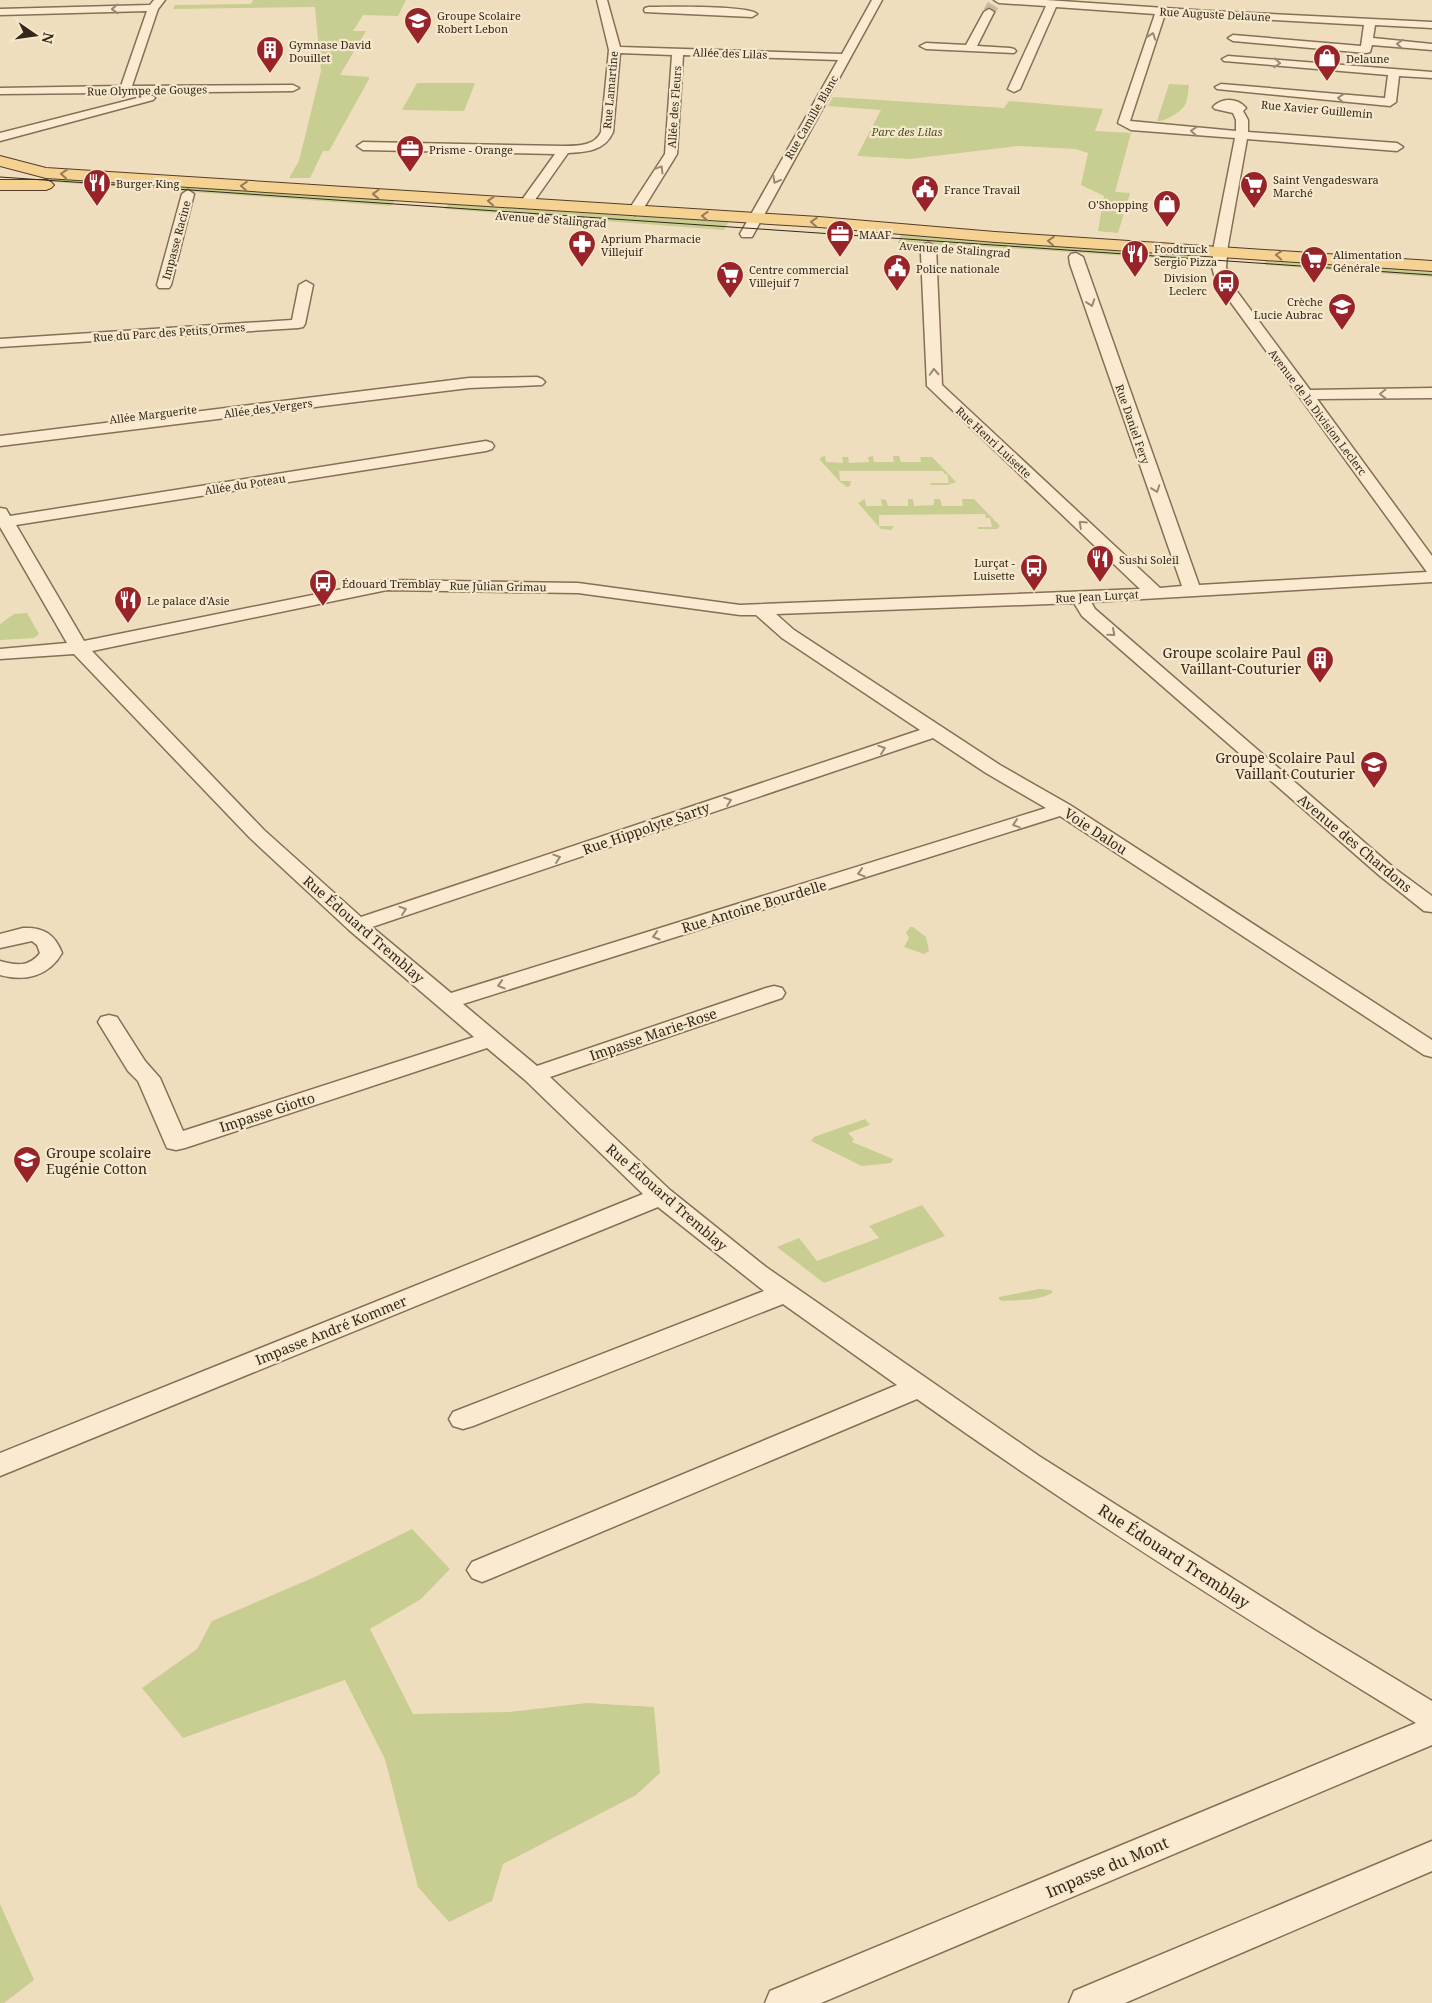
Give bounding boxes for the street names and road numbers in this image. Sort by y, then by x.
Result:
street label: Rue Auguste Delaune [1159,4,1271,24]
street label: Allée des Lilas [692,44,768,62]
street label: Rue Lamartine [599,50,621,130]
street label: Allée des Fleurs [664,65,684,149]
street label: Rue Camille Blanc [781,72,841,162]
street label: Rue Olympe de Gouges [87,81,207,99]
street label: Rue Xavier Guillemin [1260,97,1374,121]
street label: Impasse Racine [158,199,194,281]
street label: Avenue de Stalingrad [495,208,607,230]
street label: Avenue de Stalingrad [899,238,1011,260]
street label: Rue du Parc des Petits Ormes [92,319,246,345]
street label: Avenue de la Division Leclerc [1266,346,1370,478]
street label: Rue Daniel Fery [1112,382,1154,467]
street label: Allée des Vergers [223,395,313,421]
street label: Allée Marguerite [108,401,198,427]
street label: Rue Henri Luisette [953,403,1035,481]
street label: Allée du Poteau [203,470,287,498]
street label: Rue Julian Grimau [449,578,547,594]
street label: Rue Jean Lurçat [1055,586,1139,606]
street label: Avenue des Chardons [1294,790,1416,896]
street label: Rue Hippolyte Sarty [580,797,712,859]
street label: Voie Dalou [1061,804,1131,859]
street label: Rue Édouard Tremblay [299,871,429,987]
street label: Rue Antoine Bourdelle [679,875,829,937]
street label: Impasse Marie-Rose [587,1003,719,1065]
street label: Impasse Giotto [217,1088,317,1136]
street label: Rue Édouard Tremblay [602,1139,732,1255]
street label: Impasse André Kommer [252,1291,410,1369]
street label: Rue Édouard Tremblay [1094,1499,1255,1614]
street label: Impasse du Mont [1042,1831,1172,1903]

